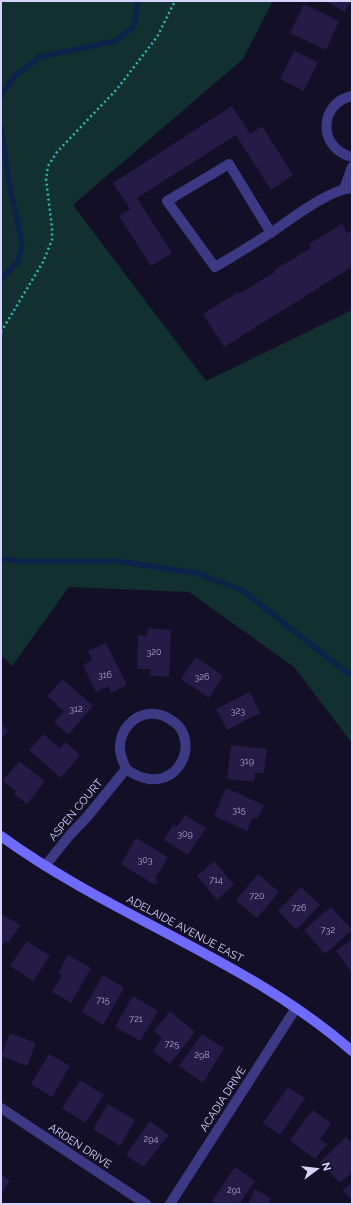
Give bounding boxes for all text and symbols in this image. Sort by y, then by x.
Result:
house number: 320 [146,647,162,657]
house number: 316 [98,670,113,680]
house number: 326 [195,672,210,682]
house number: 312 [69,704,83,714]
house number: 323 [231,706,245,716]
house number: 319 [240,756,254,766]
street label: ASPEN COURT [46,776,106,844]
house number: 315 [232,805,246,815]
house number: 309 [177,829,193,839]
house number: 303 [137,855,153,865]
house number: 714 [209,875,223,885]
house number: 720 [249,891,265,901]
street label: ADELAIDE AVENUE EAST [124,893,246,965]
house number: 726 [292,903,307,913]
house number: 732 [321,925,335,935]
house number: 715 [96,995,110,1005]
house number: 721 [129,1014,143,1024]
house number: 725 [165,1039,179,1049]
house number: 298 [194,1050,210,1060]
street label: ACADIA DRIVE [197,1064,249,1134]
street label: ARDEN DRIVE [46,1121,114,1171]
house number: 294 [144,1134,159,1144]
north arrow [297,1149,337,1189]
text: N [319,1161,334,1172]
house number: 291 [227,1185,241,1195]

